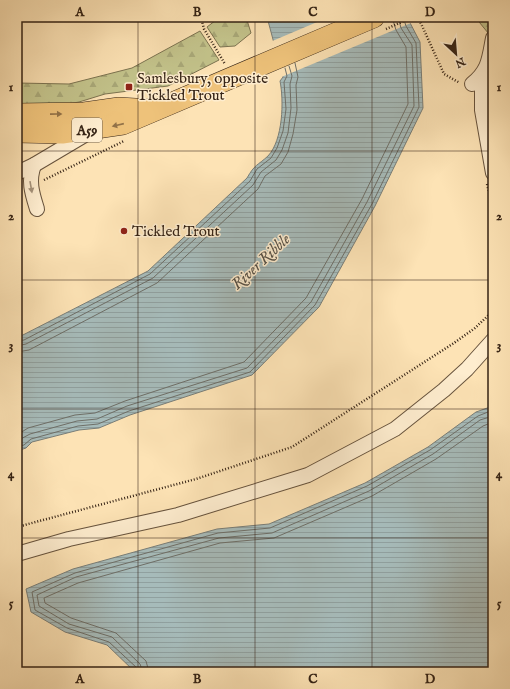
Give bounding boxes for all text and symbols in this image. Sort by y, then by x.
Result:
text: A [75,4,86,21]
text: B [193,4,202,21]
text: C [308,4,318,21]
text: D [425,4,436,21]
north arrow [436,34,476,74]
text: N [452,53,468,71]
place label: Samlesbury, opposite Tickled Trout [137,69,268,105]
text: 1 [9,79,14,96]
text: 1 [497,79,502,96]
marker: Samlesbury, opposite Tickled Trout [124,82,134,92]
one-way arrow [50,111,63,117]
road number: A59 [72,118,102,142]
one-way arrow [112,122,124,128]
one-way arrow [29,181,35,193]
text: 2 [8,208,14,225]
text: 2 [496,208,502,225]
place label: Tickled Trout [132,222,220,241]
marker: Tickled Trout [119,226,129,236]
water label: River Ribble [228,230,295,295]
text: 3 [9,337,14,354]
text: 3 [497,337,502,354]
text: 4 [8,466,15,483]
text: 4 [496,466,503,483]
text: 5 [9,595,14,612]
text: 5 [497,595,502,612]
text: A [75,671,86,688]
text: B [193,671,202,688]
text: C [308,671,318,688]
text: D [425,671,436,688]

